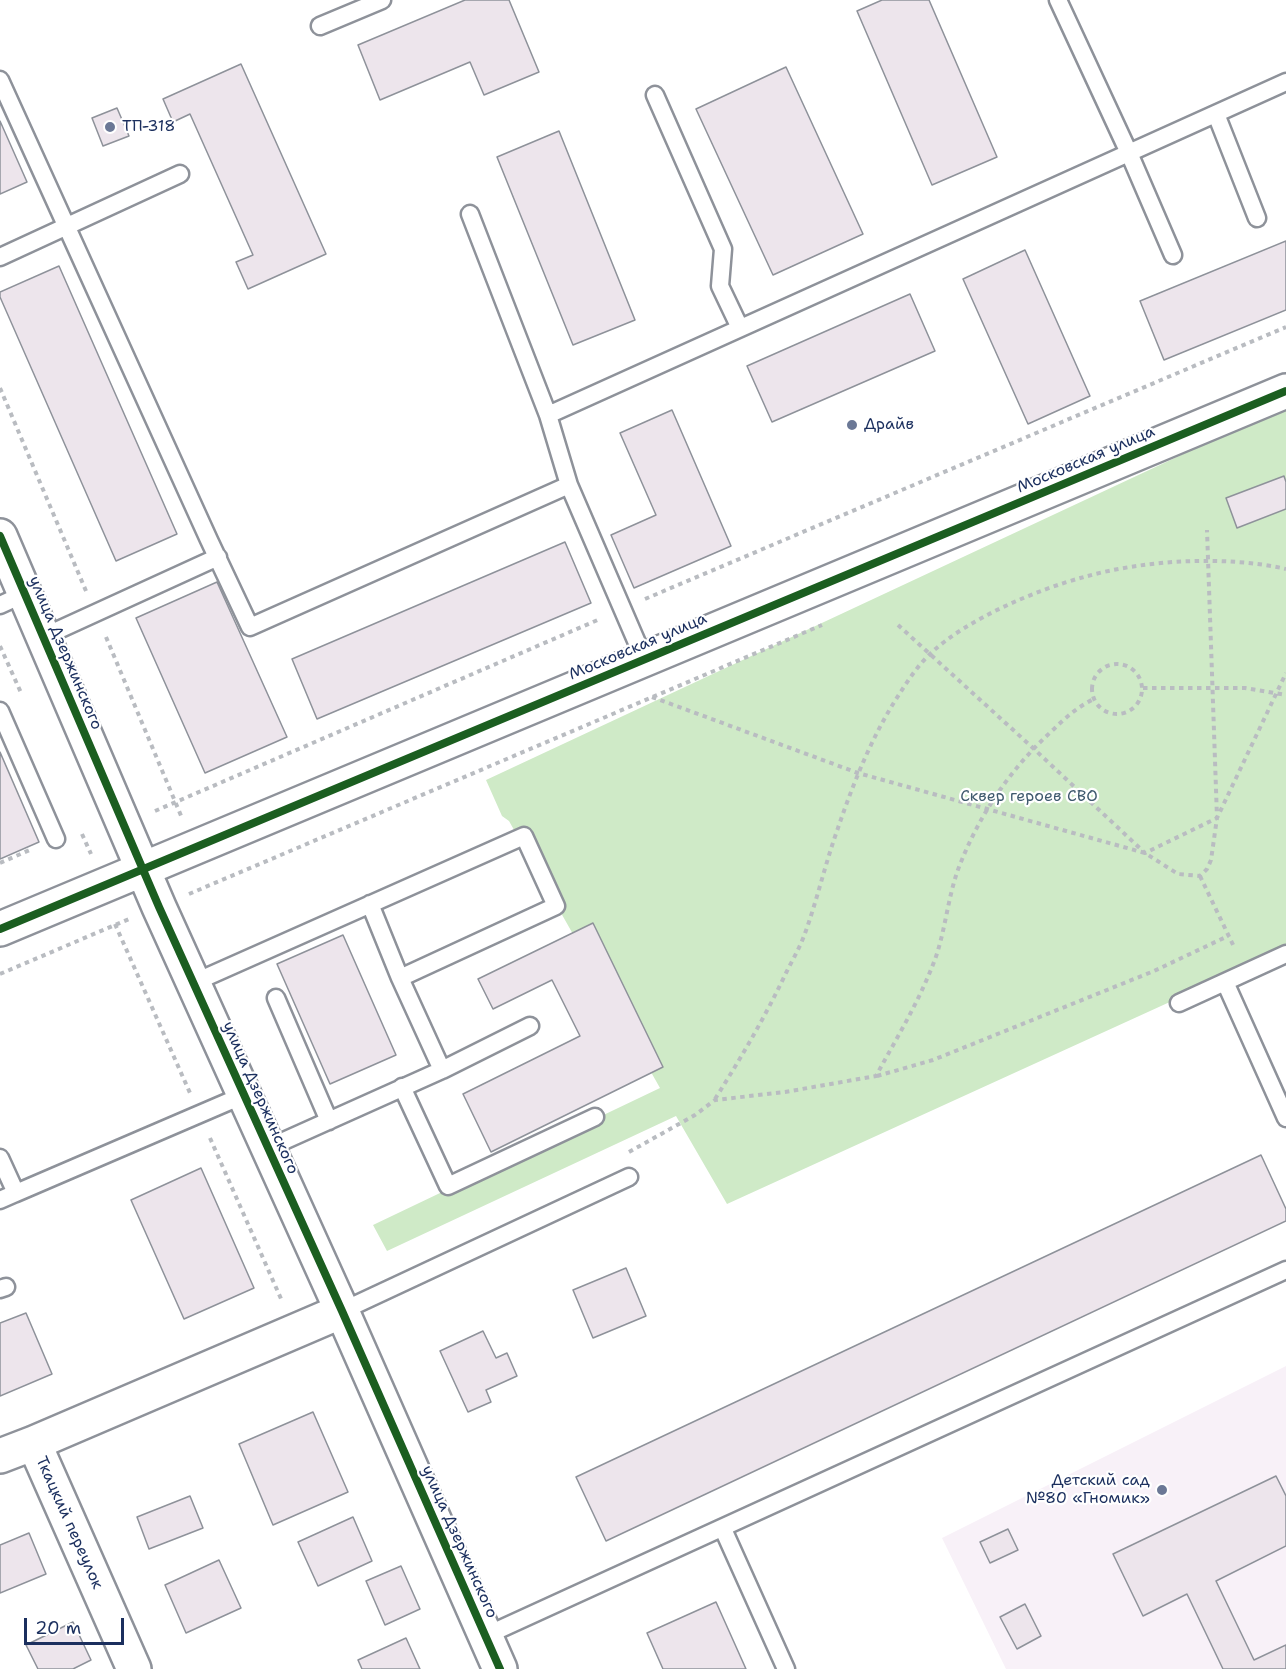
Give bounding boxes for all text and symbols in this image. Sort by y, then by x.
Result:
place label: ТП-318 [122,117,175,137]
marker: ТП-318 [103,120,117,134]
place label: Драйв [864,415,914,435]
marker: Драйв [845,418,859,432]
street label: Московская улица [1014,422,1158,498]
street label: улица Дзержинского [24,573,106,733]
street label: Московская улица [566,609,710,685]
park label: Сквер героев СВО [960,787,1098,807]
street label: улица Дзержинского [218,1019,302,1177]
street label: Ткацкий переулок [31,1454,107,1592]
street label: улица Дзержинского [417,1463,501,1621]
place label: Детский сад №80 «Гномик» [1026,1471,1150,1509]
marker: Детский сад №80 «Гномик» [1155,1483,1169,1497]
scale bar [27,1606,128,1644]
text: 20 m [35,1616,81,1640]

